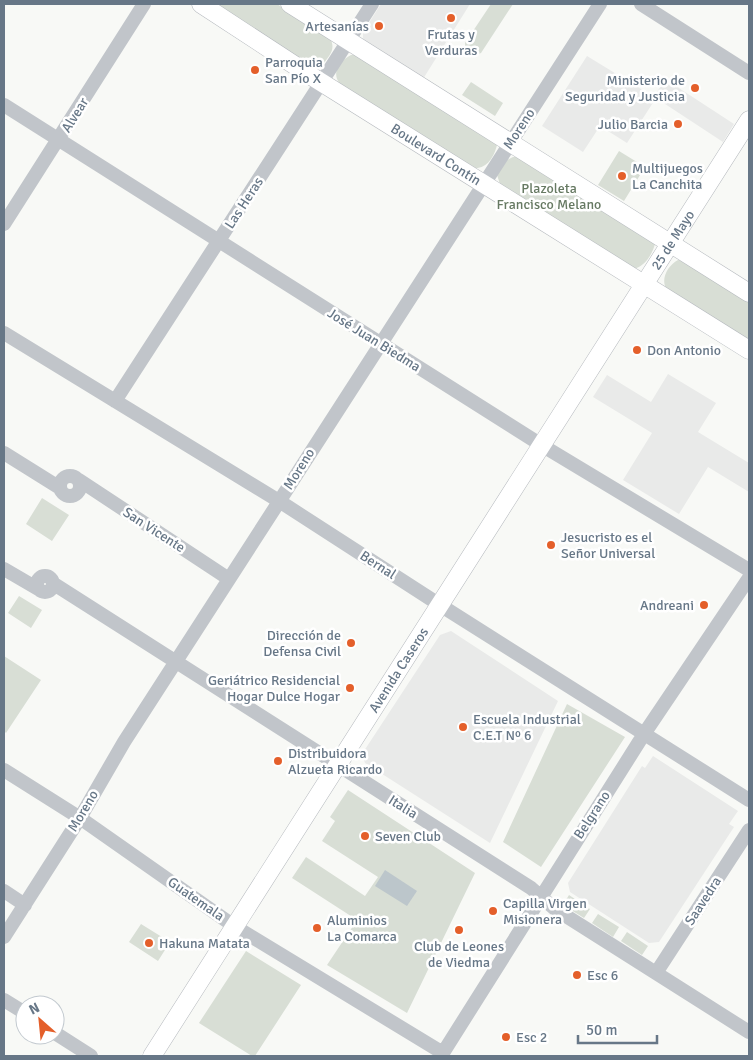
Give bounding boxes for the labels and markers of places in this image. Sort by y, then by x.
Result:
marker: Frutas y Verduras [445,12,457,24]
place label: Artesanías [305,18,369,35]
marker: Artesanías [373,20,385,32]
place label: Frutas y Verduras [425,26,477,59]
place label: Parroquia San Pío X [265,54,323,87]
marker: Parroquia San Pío X [249,64,261,76]
place label: Ministerio de Seguridad y Justicia [565,72,685,105]
marker: Ministerio de Seguridad y Justicia [689,82,701,94]
place label: Julio Barcia [598,116,668,133]
marker: Julio Barcia [672,118,684,130]
place label: Multijuegos La Canchita [632,160,703,193]
marker: Multijuegos La Canchita [616,170,628,182]
place label: Don Antonio [647,342,721,359]
marker: Don Antonio [631,344,643,356]
place label: Jesucristo es el Señor Universal [561,529,655,562]
marker: Jesucristo es el Señor Universal [545,539,557,551]
place label: Andreani [640,597,694,614]
marker: Andreani [698,599,710,611]
place label: Dirección de Defensa Civil [263,627,341,660]
marker: Dirección de Defensa Civil [345,637,357,649]
place label: Geriátrico Residencial Hogar Dulce Hogar [208,672,341,705]
marker: Geriátrico Residencial Hogar Dulce Hogar [344,682,356,694]
place label: Escuela Industrial C.E.T Nº 6 [473,711,581,744]
marker: Escuela Industrial C.E.T Nº 6 [457,721,469,733]
place label: Distribuidora Alzueta Ricardo [288,745,382,778]
marker: Distribuidora Alzueta Ricardo [272,755,284,767]
place label: Seven Club [375,828,441,845]
marker: Seven Club [359,830,371,842]
place label: Capilla Virgen Misionera [503,895,587,928]
marker: Capilla Virgen Misionera [487,905,499,917]
place label: Aluminios La Comarca [327,912,397,945]
marker: Aluminios La Comarca [311,922,323,934]
marker: Club de Leones de Viedma [453,924,465,936]
place label: Hakuna Matata [159,935,250,952]
marker: Hakuna Matata [143,937,155,949]
place label: Club de Leones de Viedma [414,938,504,971]
place label: Esc 6 [587,967,618,984]
marker: Esc 6 [571,969,583,981]
place label: Esc 2 [516,1029,547,1046]
marker: Esc 2 [500,1031,512,1043]

